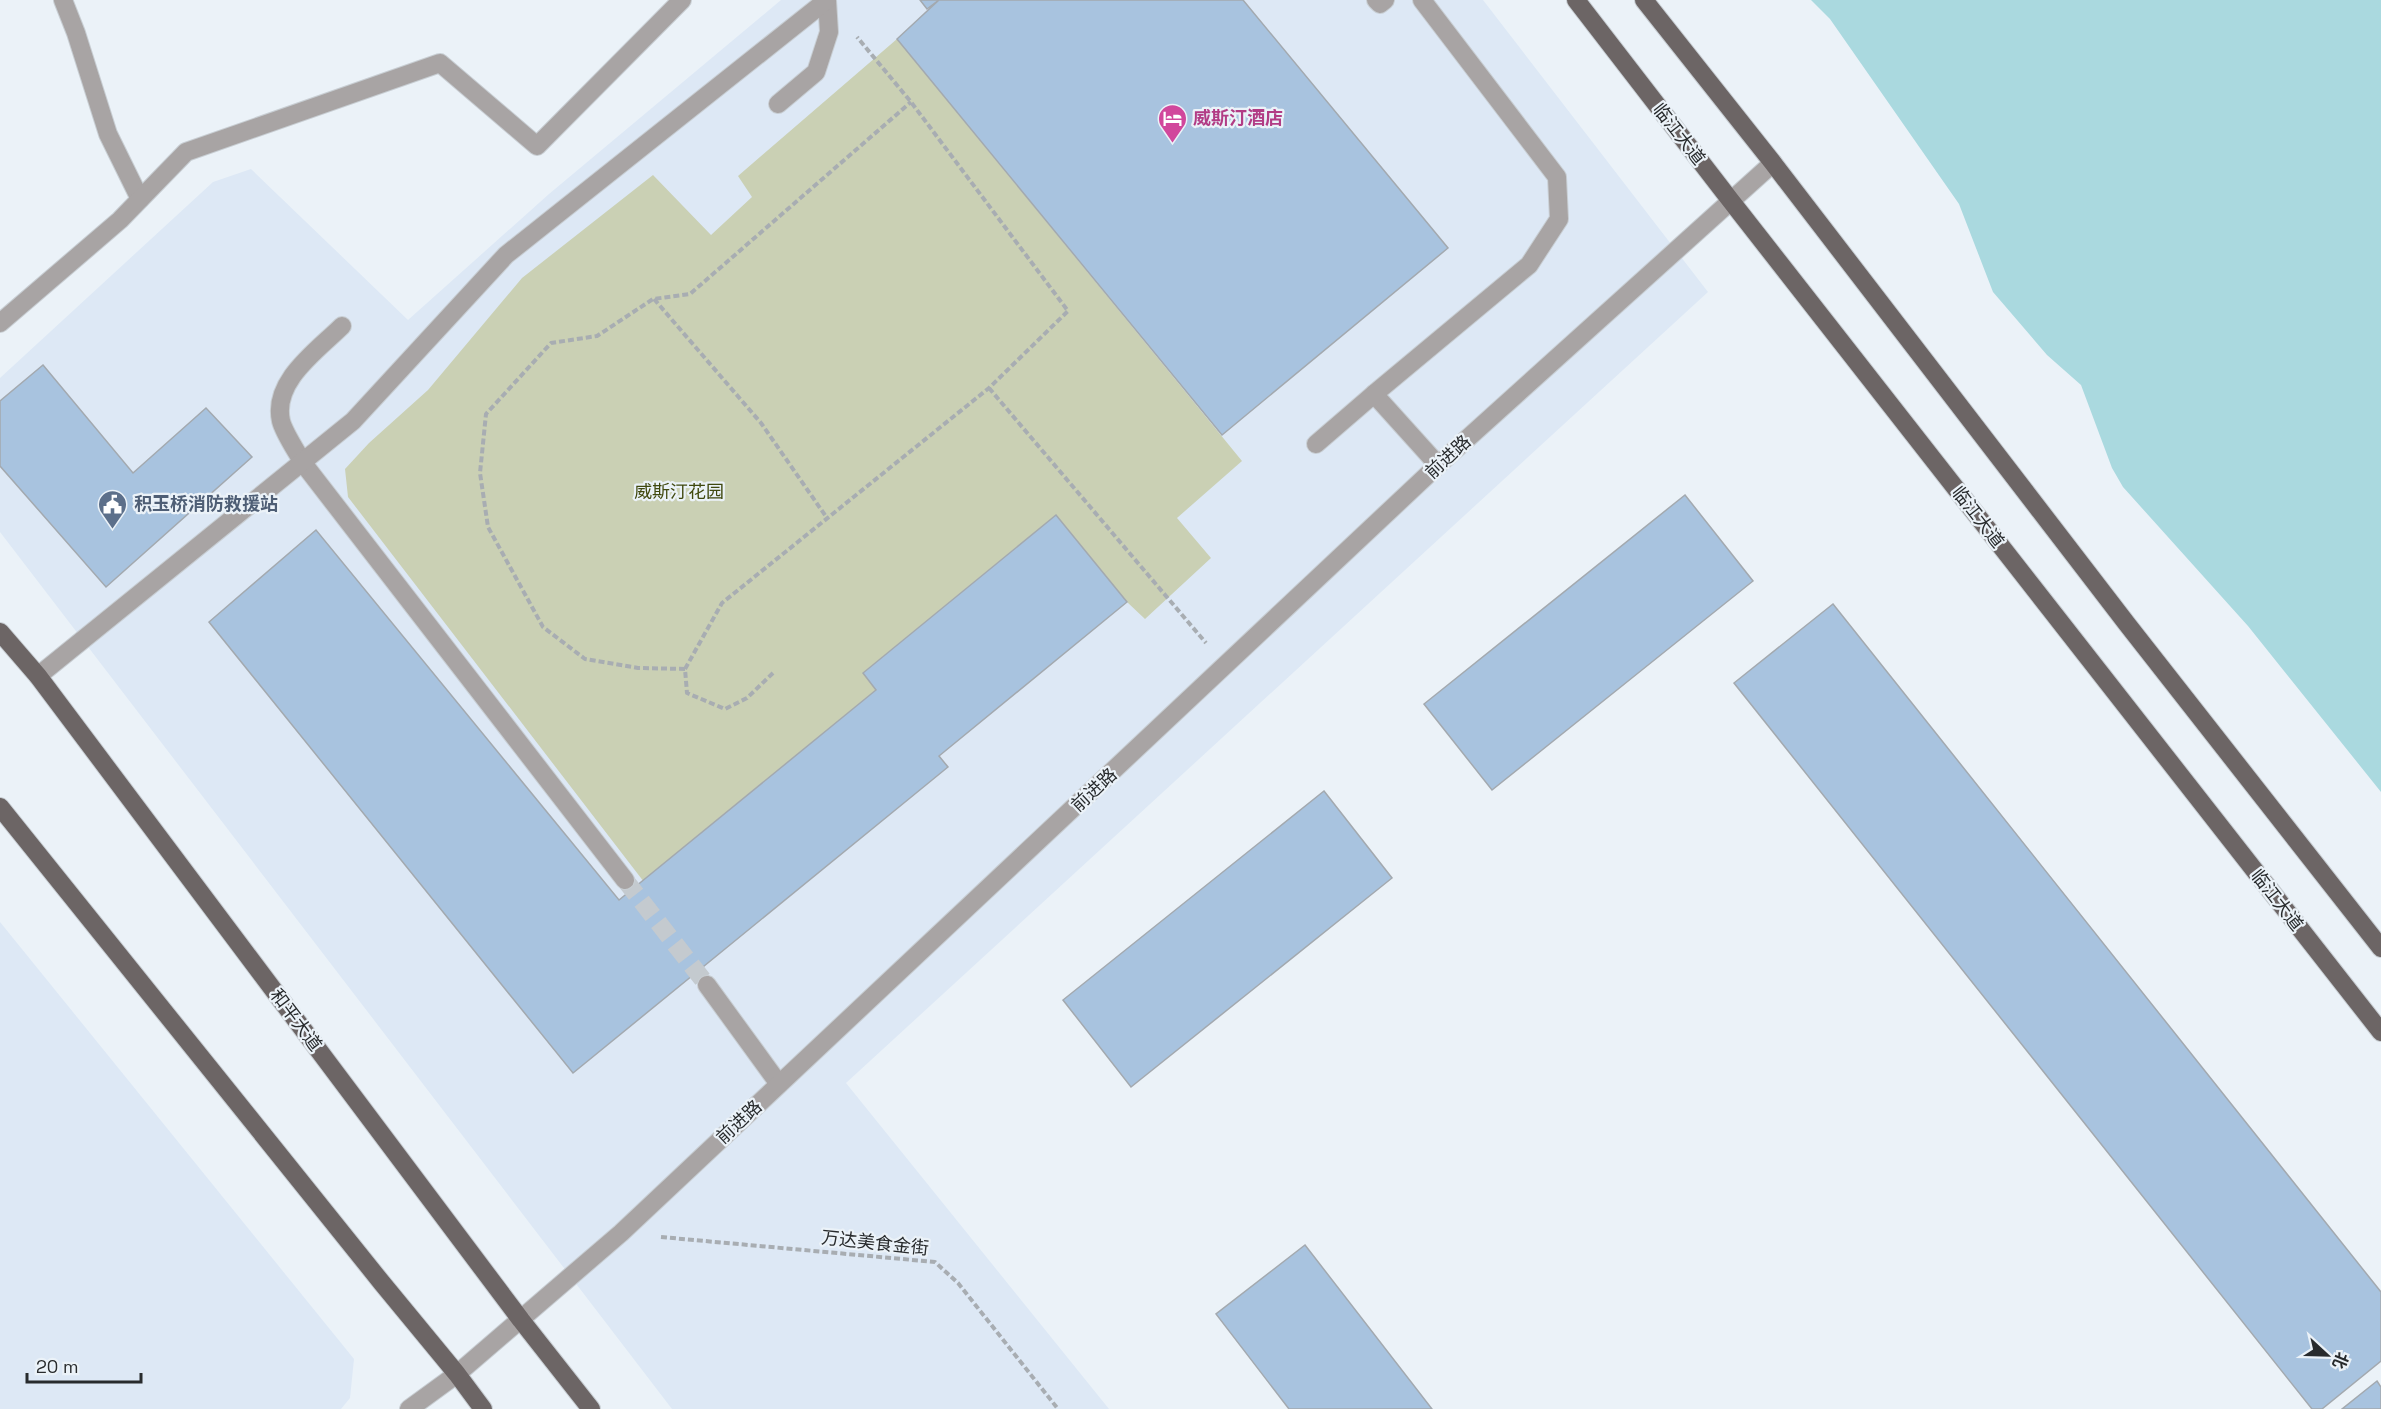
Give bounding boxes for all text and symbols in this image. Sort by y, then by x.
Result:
street label: 临江大道 [1648,98,1711,169]
hotel icon: 威斯汀酒店 [1156,102,1188,144]
place label: 威斯汀酒店 [1193,106,1283,129]
street label: 前进路 [1420,430,1475,483]
park label: 威斯汀花园 [634,480,724,503]
street label: 临江大道 [1947,481,2010,552]
public building icon: 积玉桥消防救援站 [97,488,129,530]
place label: 积玉桥消防救援站 [134,492,278,515]
street label: 前进路 [1066,763,1121,816]
street label: 临江大道 [2246,864,2309,935]
street label: 和平大道 [266,984,327,1055]
street label: 前进路 [711,1095,766,1148]
street label: 万达美食金街 [820,1225,930,1260]
north arrow [2297,1325,2357,1385]
scale bar [27,1346,141,1384]
text: 北 [2328,1349,2353,1372]
text: 20 m [36,1355,79,1378]

